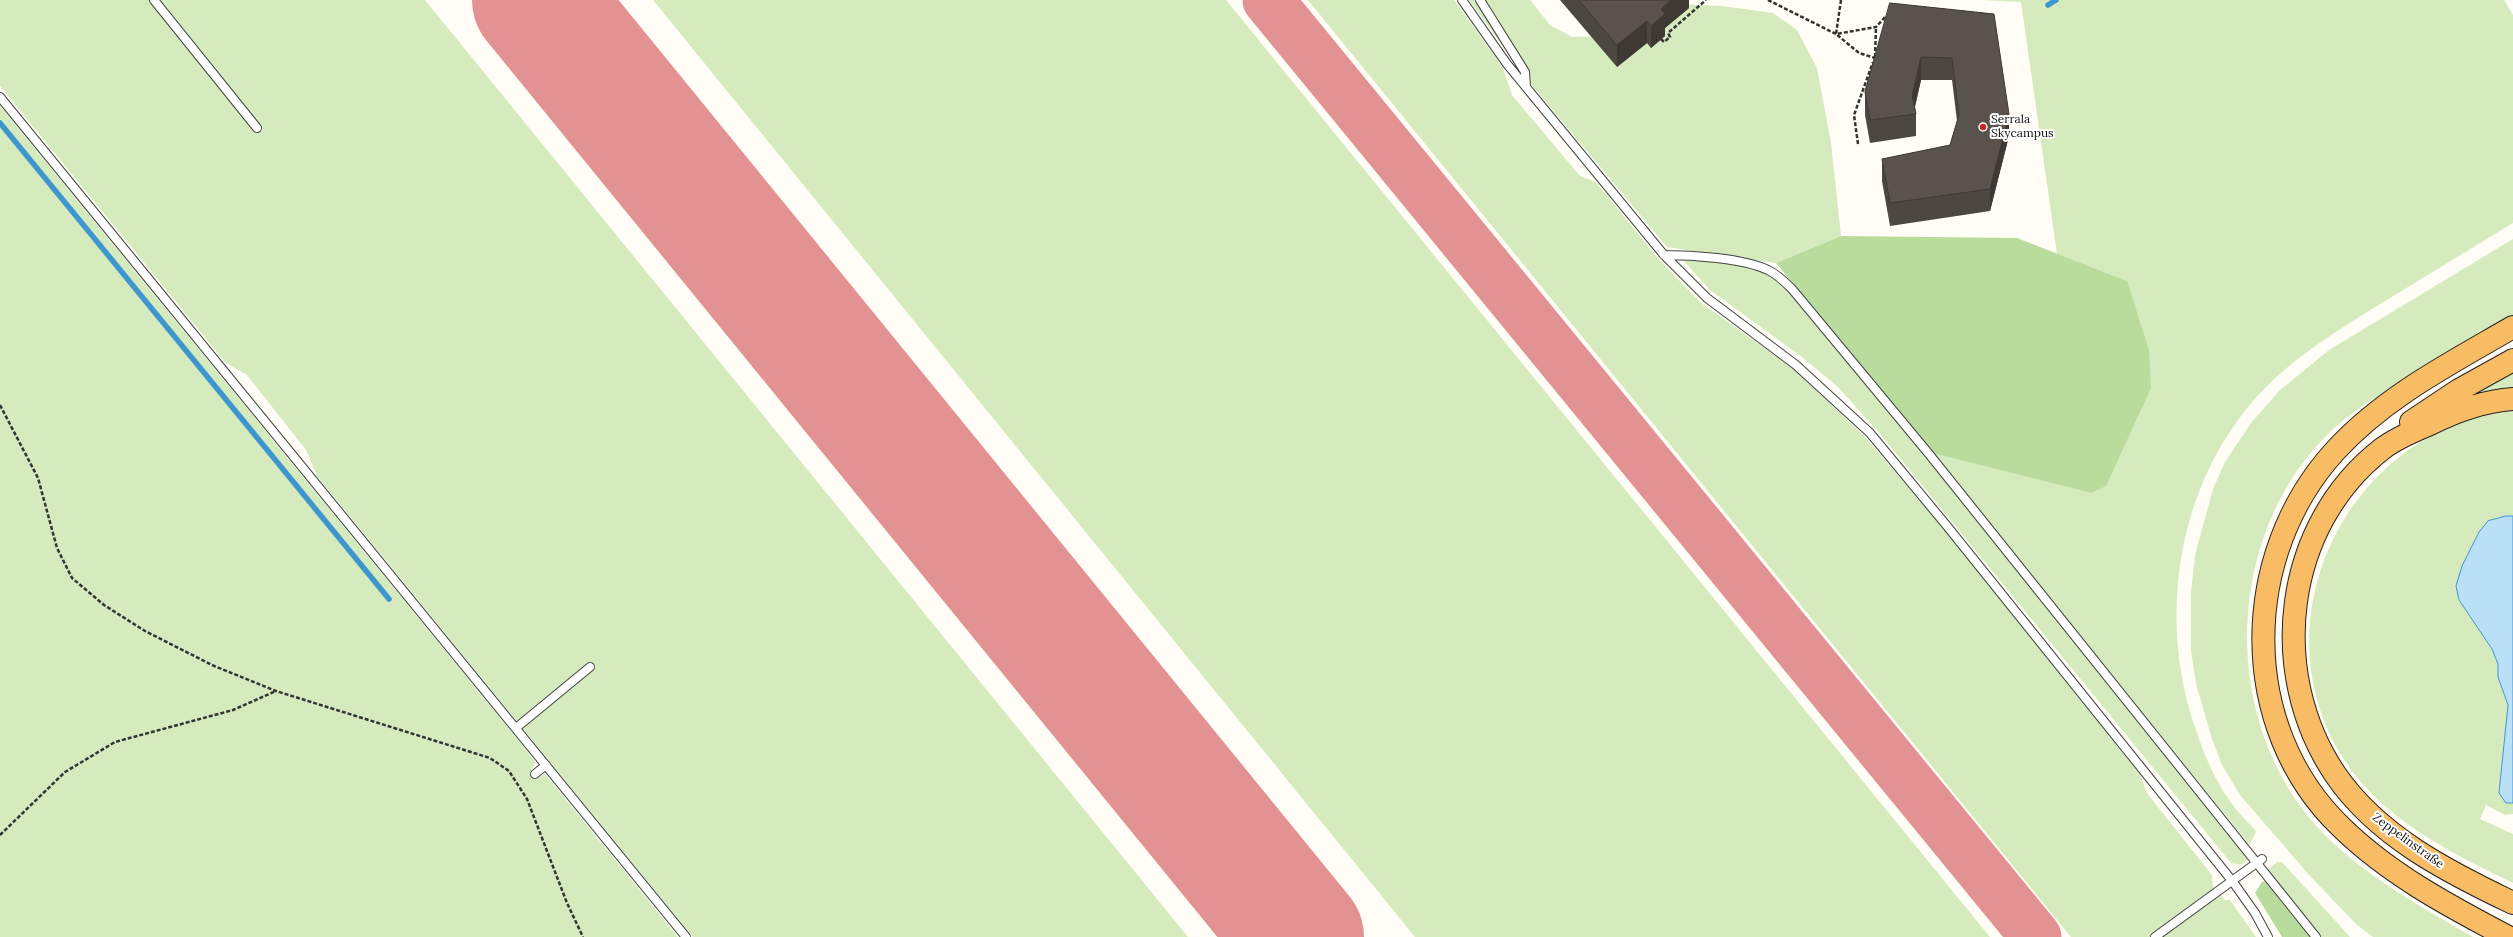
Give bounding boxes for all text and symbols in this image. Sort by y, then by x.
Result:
place label: Serrala Skycampus [1991,113,2054,141]
marker: Serrala Skycampus [1978,122,1988,132]
street label: Zeppelinstraße [2369,810,2447,872]

